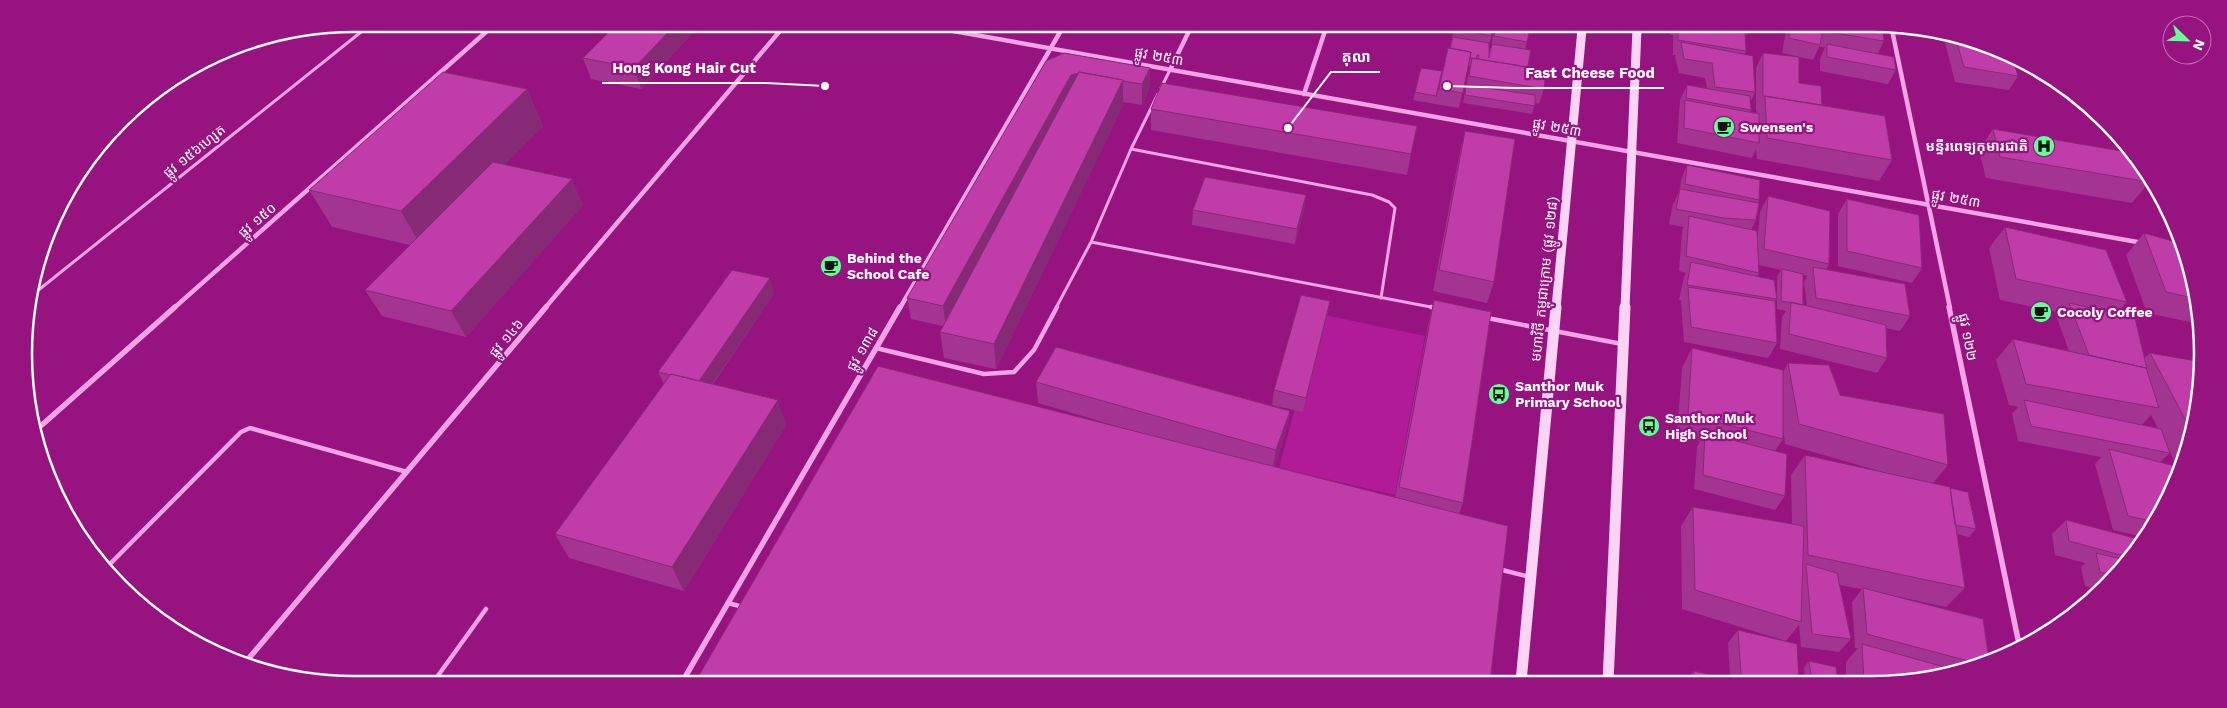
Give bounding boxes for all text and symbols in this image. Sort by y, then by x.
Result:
north arrow [2162,15,2212,65]
text: N [2190,37,2208,53]
callout: តុលា [1331,42,1380,72]
street label: ផ្លូវ ២៥៣ [1132,44,1185,72]
text: តុលា [1341,48,1371,67]
callout: Hong Kong Hair Cut [602,53,766,83]
callout: Fast Cheese Food [1515,58,1664,88]
text: Hong Kong Hair Cut [612,59,756,77]
text: Fast Cheese Food [1525,64,1655,82]
street label: ផ្លូវ ២៥៣ [1530,115,1583,143]
cafe icon: Swensen's [1712,115,1736,139]
place label: Swensen's [1740,119,1814,135]
street label: ផ្លូវ ១៥៦ហ្សេត [160,121,231,184]
hospital icon: មន្ទីរពេទ្យកុមារជាតិ [2032,134,2056,158]
place label: មន្ទីរពេទ្យកុមារជាតិ [1925,138,2028,155]
street label: ផ្លូវ ២៥៣ [1929,186,1982,214]
street label: មហាវិថី កម្ពុជាក្រោម (ផ្លូវ ១២៨) [1527,196,1565,363]
street label: ផ្លូវ ១៥០ [235,199,282,244]
place label: Behind the School Cafe [847,250,929,282]
cafe icon: Behind the School Cafe [819,254,843,278]
cafe icon: Cocoly Coffee [2029,300,2053,324]
place label: Cocoly Coffee [2057,304,2153,320]
street label: ផ្លូវ ១២២ [1951,312,1980,363]
street label: ផ្លូវ ១៤៦ [485,316,530,363]
street label: ផ្លូវ ១៣៨ [843,324,885,376]
place label: Santhor Muk Primary School [1515,378,1621,410]
bus stop icon: Santhor Muk Primary School [1487,382,1511,406]
place label: Santhor Muk High School [1665,410,1754,442]
bus stop icon: Santhor Muk High School [1637,414,1661,438]

